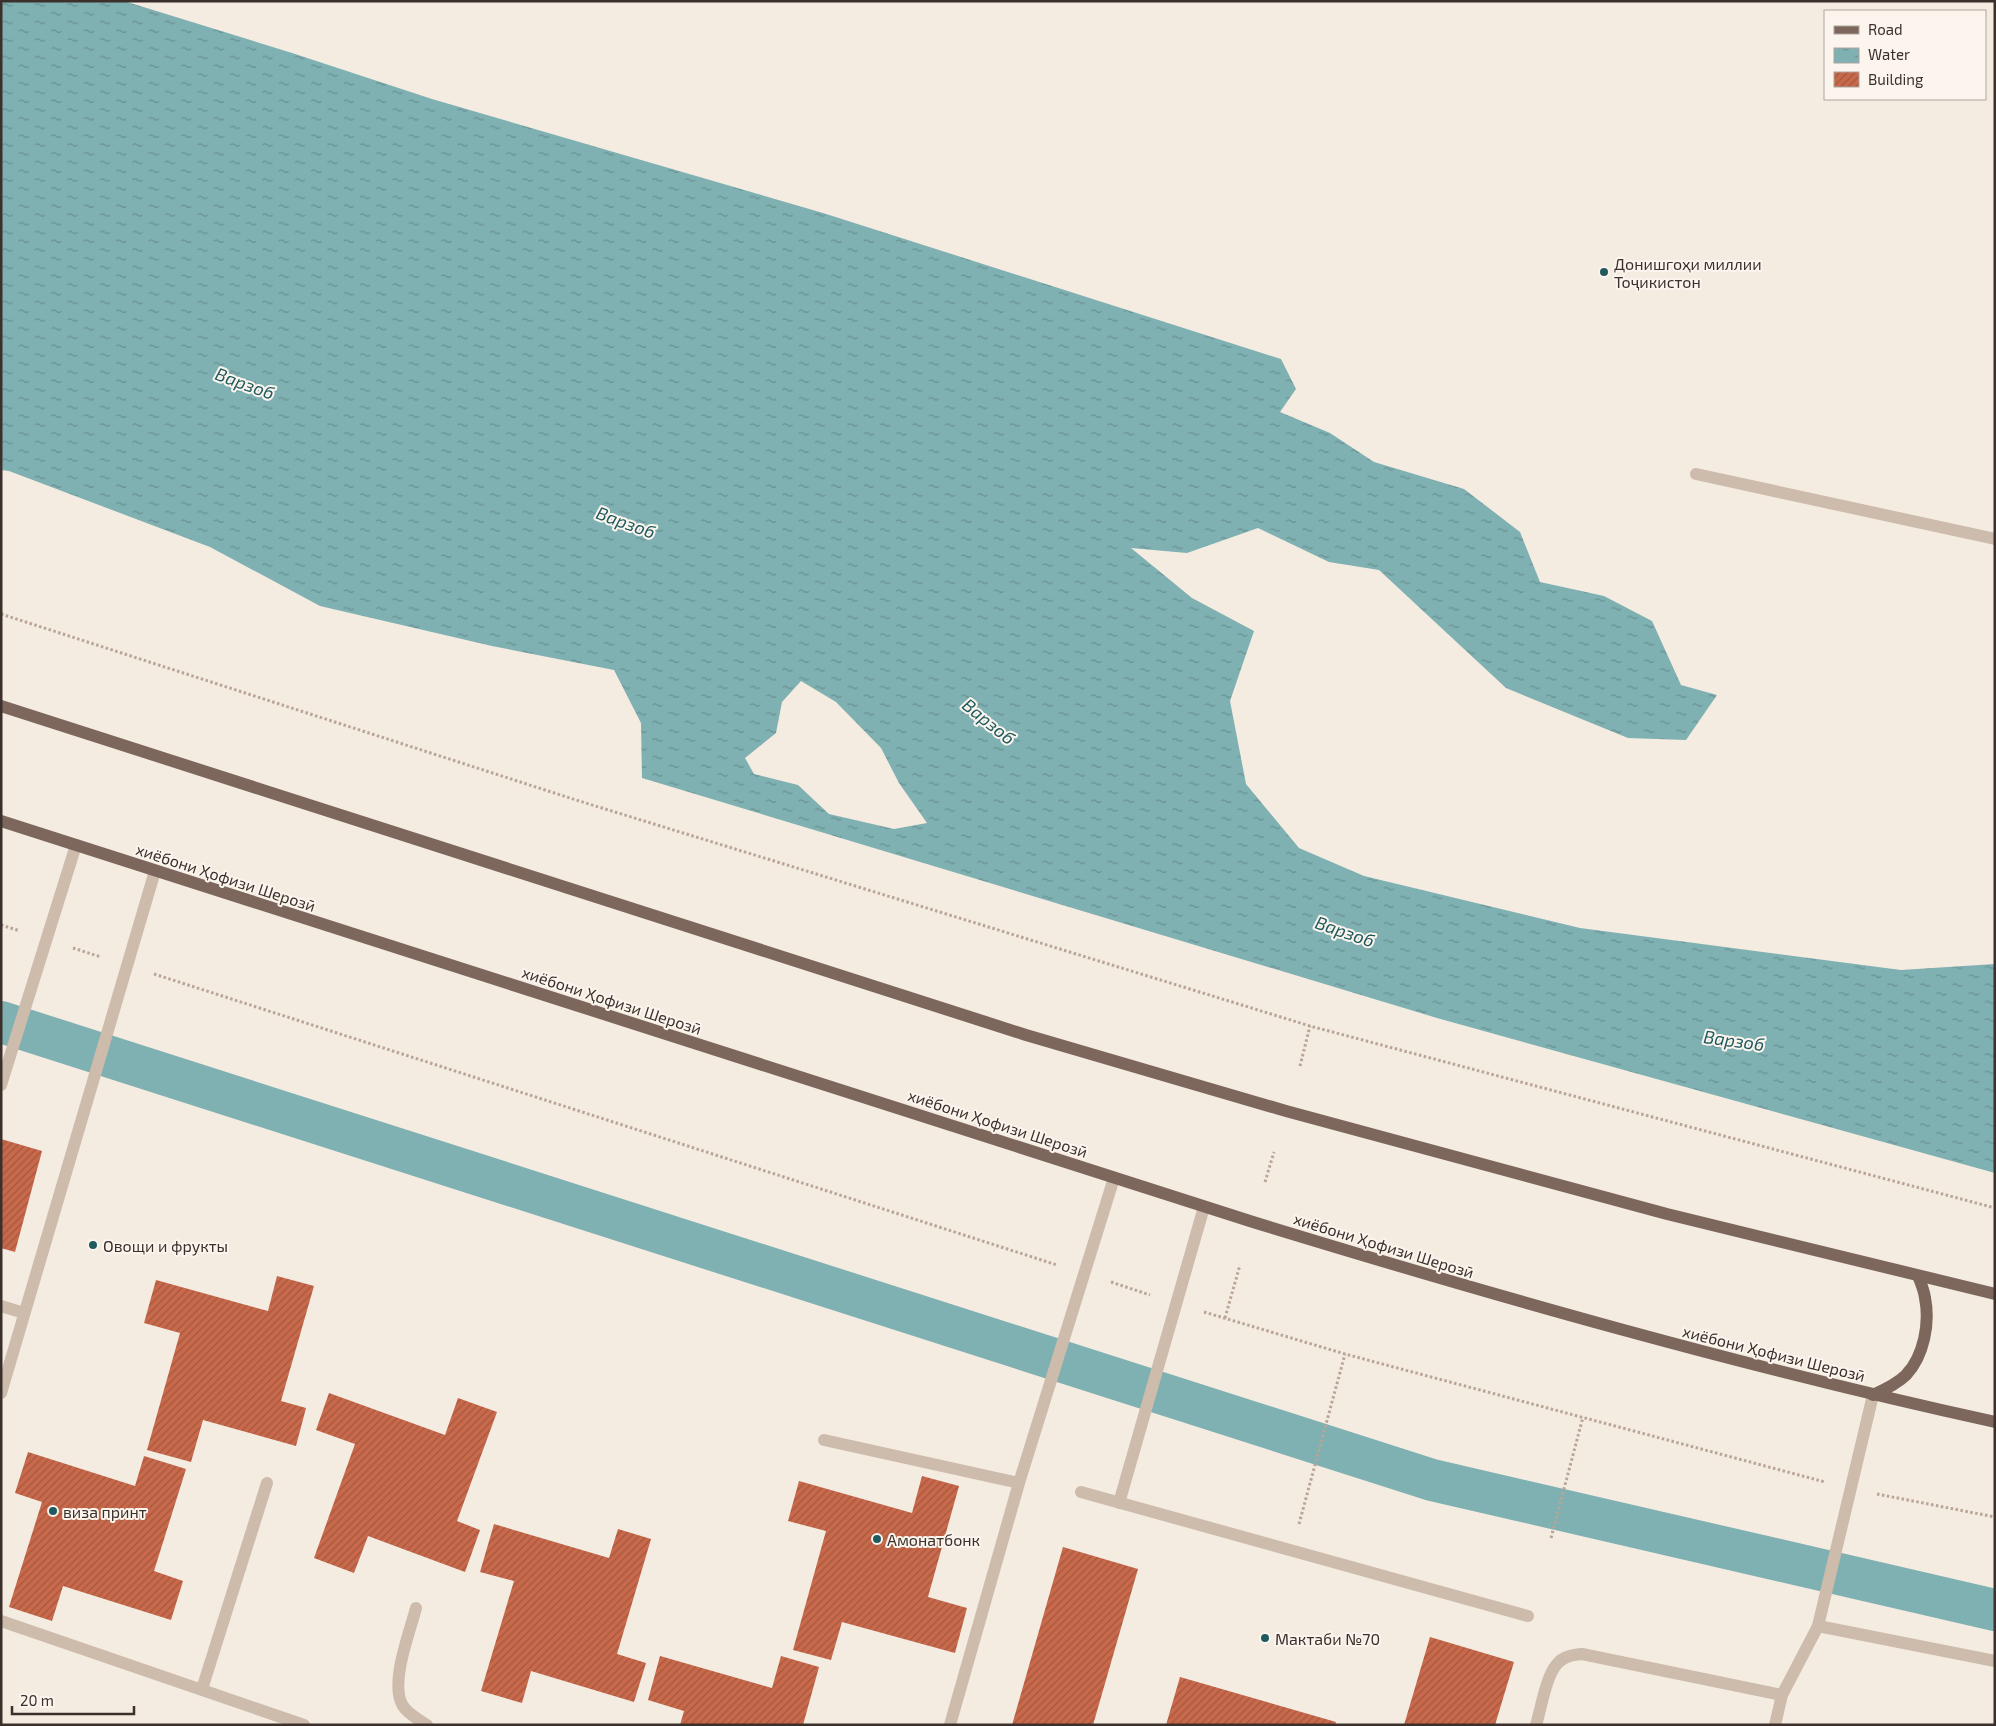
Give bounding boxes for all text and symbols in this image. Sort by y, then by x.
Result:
legend [1824,10,1986,100]
text: Road [1868,20,1903,38]
text: Water [1868,45,1910,63]
text: Building [1868,70,1924,88]
place label: Донишгоҳи миллии Тоҷикистон [1614,254,1762,291]
marker: Донишгоҳи миллии Тоҷикистон [1598,266,1610,278]
water label: Варзоб [212,362,278,404]
water label: Варзоб [593,501,659,543]
water label: Варзоб [958,693,1020,749]
street label: хиёбони Ҳофизи Шерозӣ [134,839,318,915]
water label: Варзоб [1312,911,1378,951]
street label: хиёбони Ҳофизи Шерозӣ [520,962,704,1038]
water label: Варзоб [1702,1025,1766,1055]
street label: хиёбони Ҳофизи Шерозӣ [906,1085,1090,1161]
street label: хиёбони Ҳофизи Шерозӣ [1292,1208,1476,1282]
place label: Овощи и фрукты [103,1236,228,1256]
marker: Овощи и фрукты [87,1239,99,1251]
street label: хиёбони Ҳофизи Шерозӣ [1681,1321,1867,1385]
place label: виза принт [63,1502,147,1521]
marker: виза принт [47,1505,59,1517]
place label: Амонатбонк [887,1530,981,1549]
marker: Амонатбонк [871,1533,883,1545]
place label: Мактаби №70 [1275,1629,1380,1648]
marker: Мактаби №70 [1259,1632,1271,1644]
scale bar [12,1684,135,1716]
text: 20 m [20,1691,54,1709]

